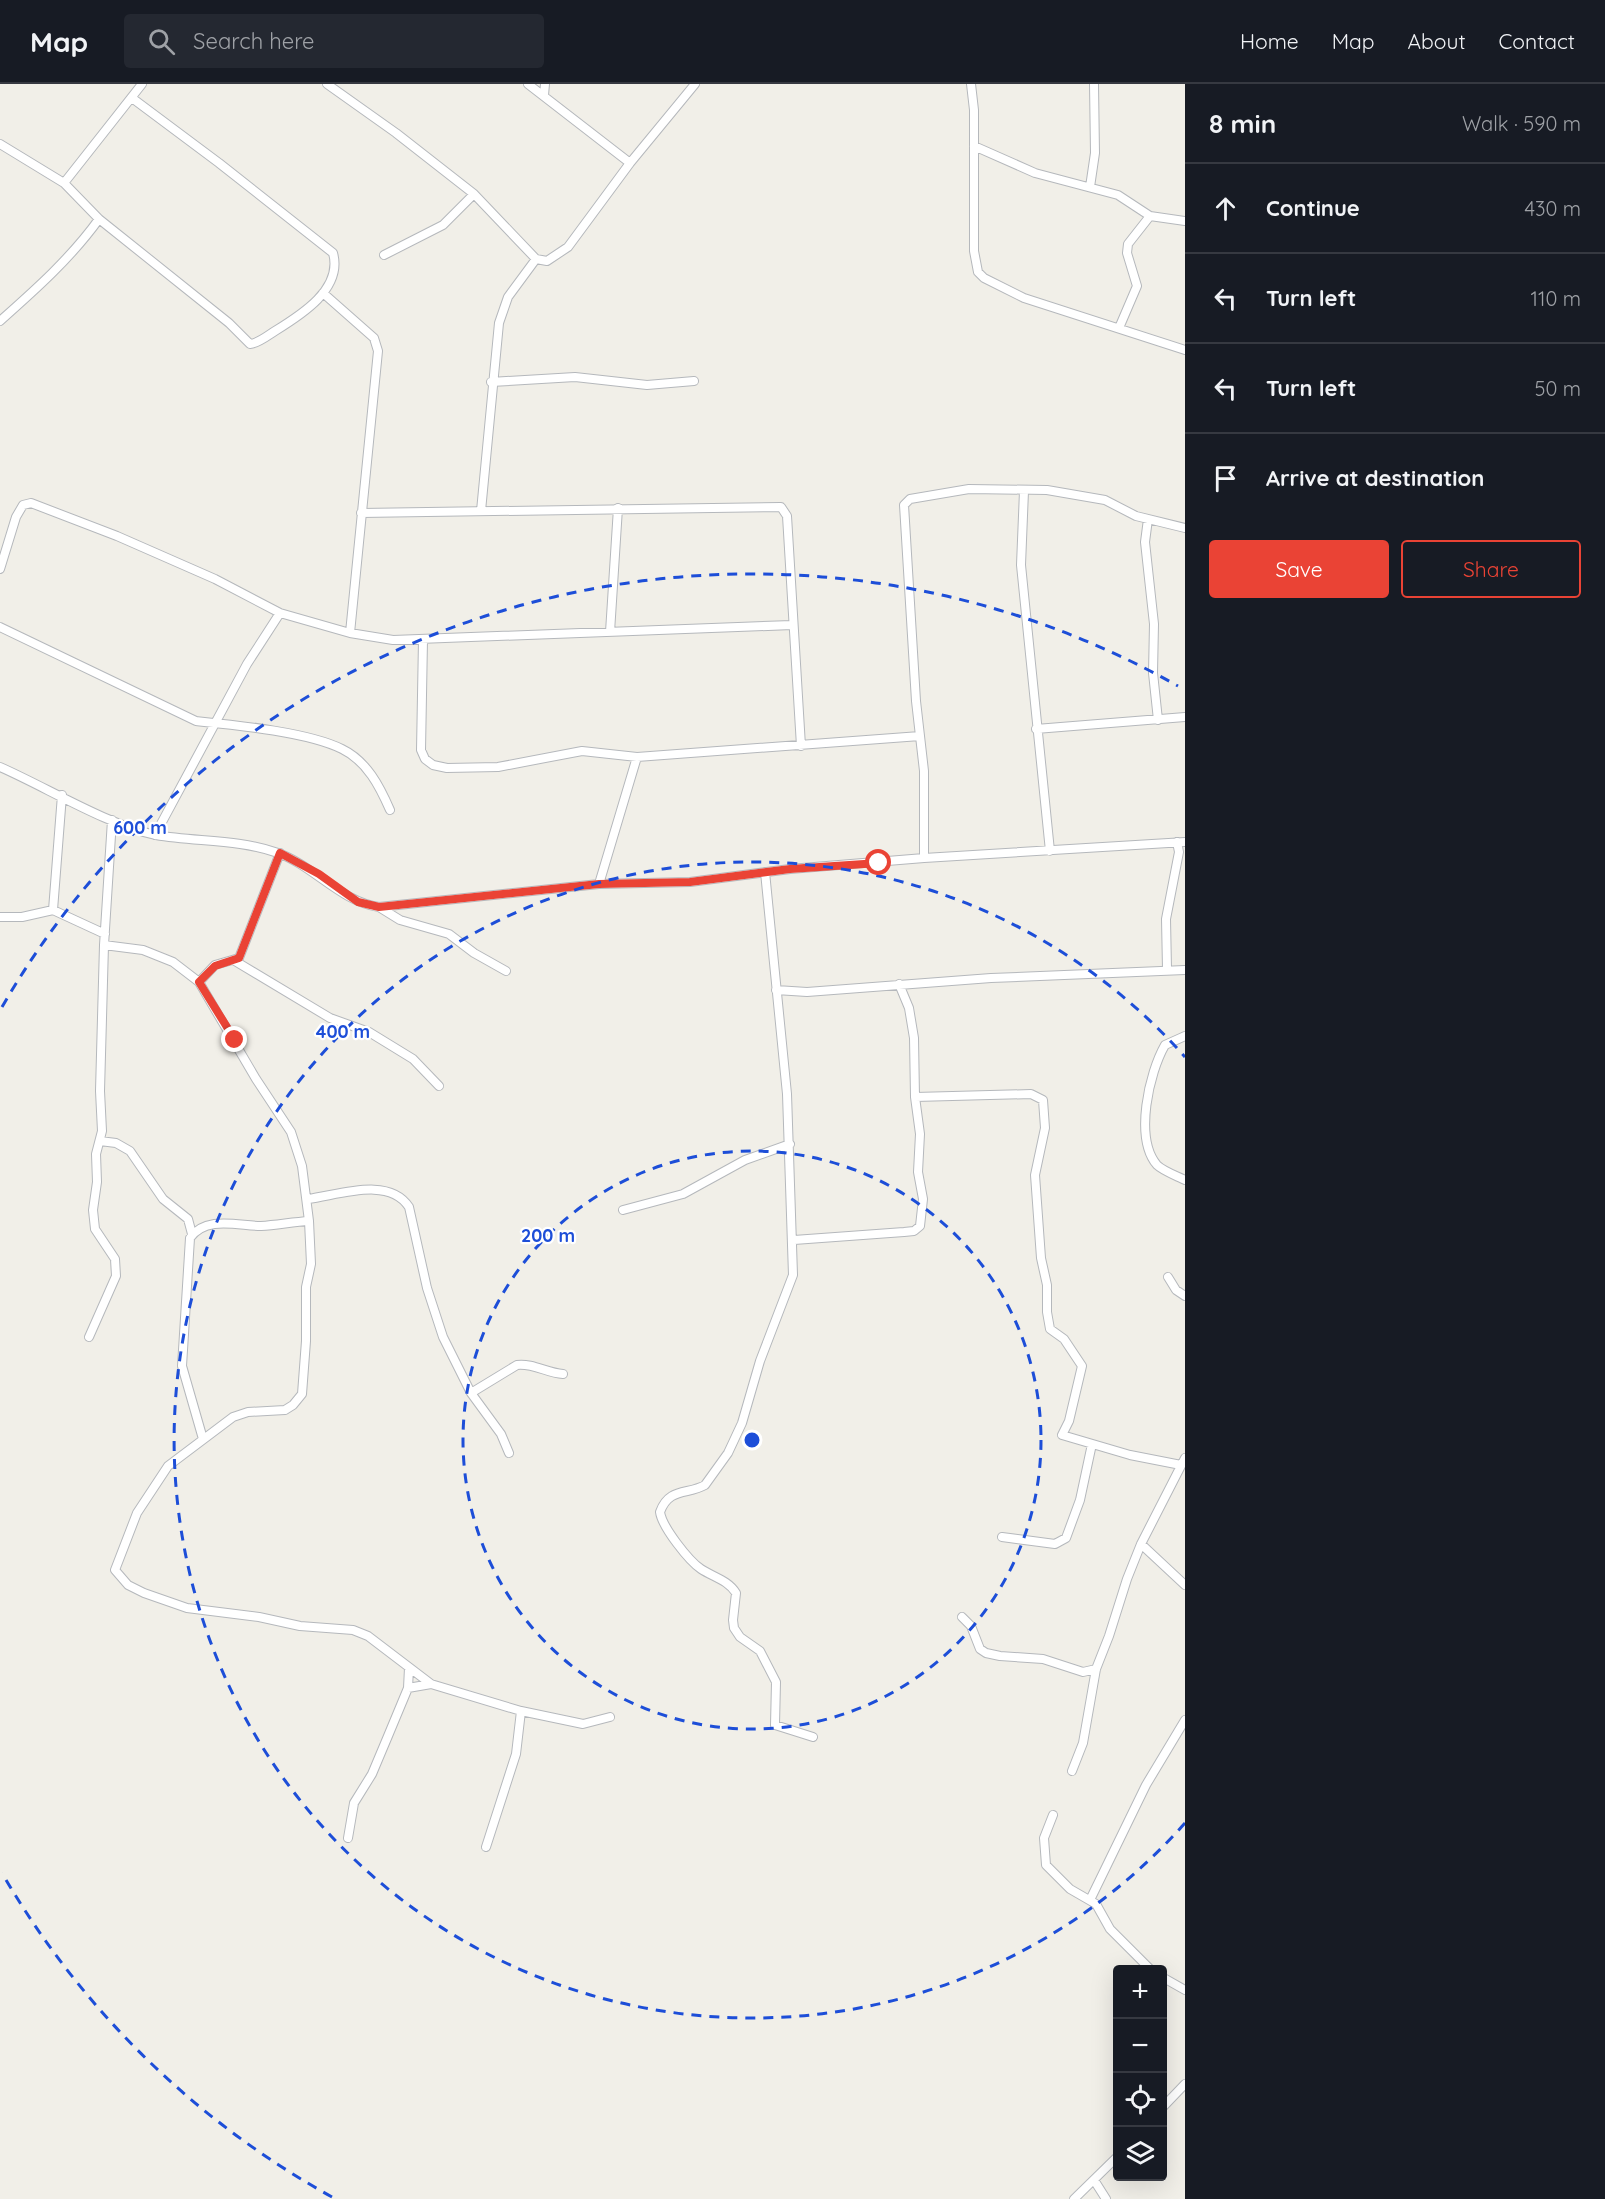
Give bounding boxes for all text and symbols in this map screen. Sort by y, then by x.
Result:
search box [124,14,544,68]
text: Map [30,24,88,59]
icon: search [145,25,178,58]
text: Search here [193,27,315,55]
text: Home [1240,28,1299,54]
text: Map [1332,28,1375,54]
text: About [1408,28,1466,54]
text: Contact [1499,28,1575,54]
text: 8 min [1209,107,1276,140]
text: Walk · 590 m [1462,111,1581,136]
icon: ahead [1209,192,1242,225]
text: Continue [1266,194,1360,222]
text: 430 m [1524,196,1581,221]
icon: left [1209,282,1242,315]
text: Turn left [1266,284,1356,312]
text: 110 m [1531,286,1581,311]
icon: left [1209,372,1242,405]
text: Turn left [1266,374,1356,402]
text: 50 m [1535,376,1581,401]
icon: arrive [1209,462,1242,495]
text: Arrive at destination [1266,464,1484,492]
button: Save [1209,540,1389,598]
button: Share [1401,540,1581,598]
text: 600 m [113,816,167,839]
route start [865,849,891,875]
text: 400 m [316,1020,370,1043]
route end [221,1026,247,1052]
text: 200 m [521,1224,575,1247]
centre of rings [742,1430,762,1450]
map controls [1113,1965,1167,2181]
button: + [1113,1965,1167,2019]
button: − [1113,2019,1167,2073]
button: locate [1113,2073,1167,2127]
button: layers [1113,2127,1167,2181]

